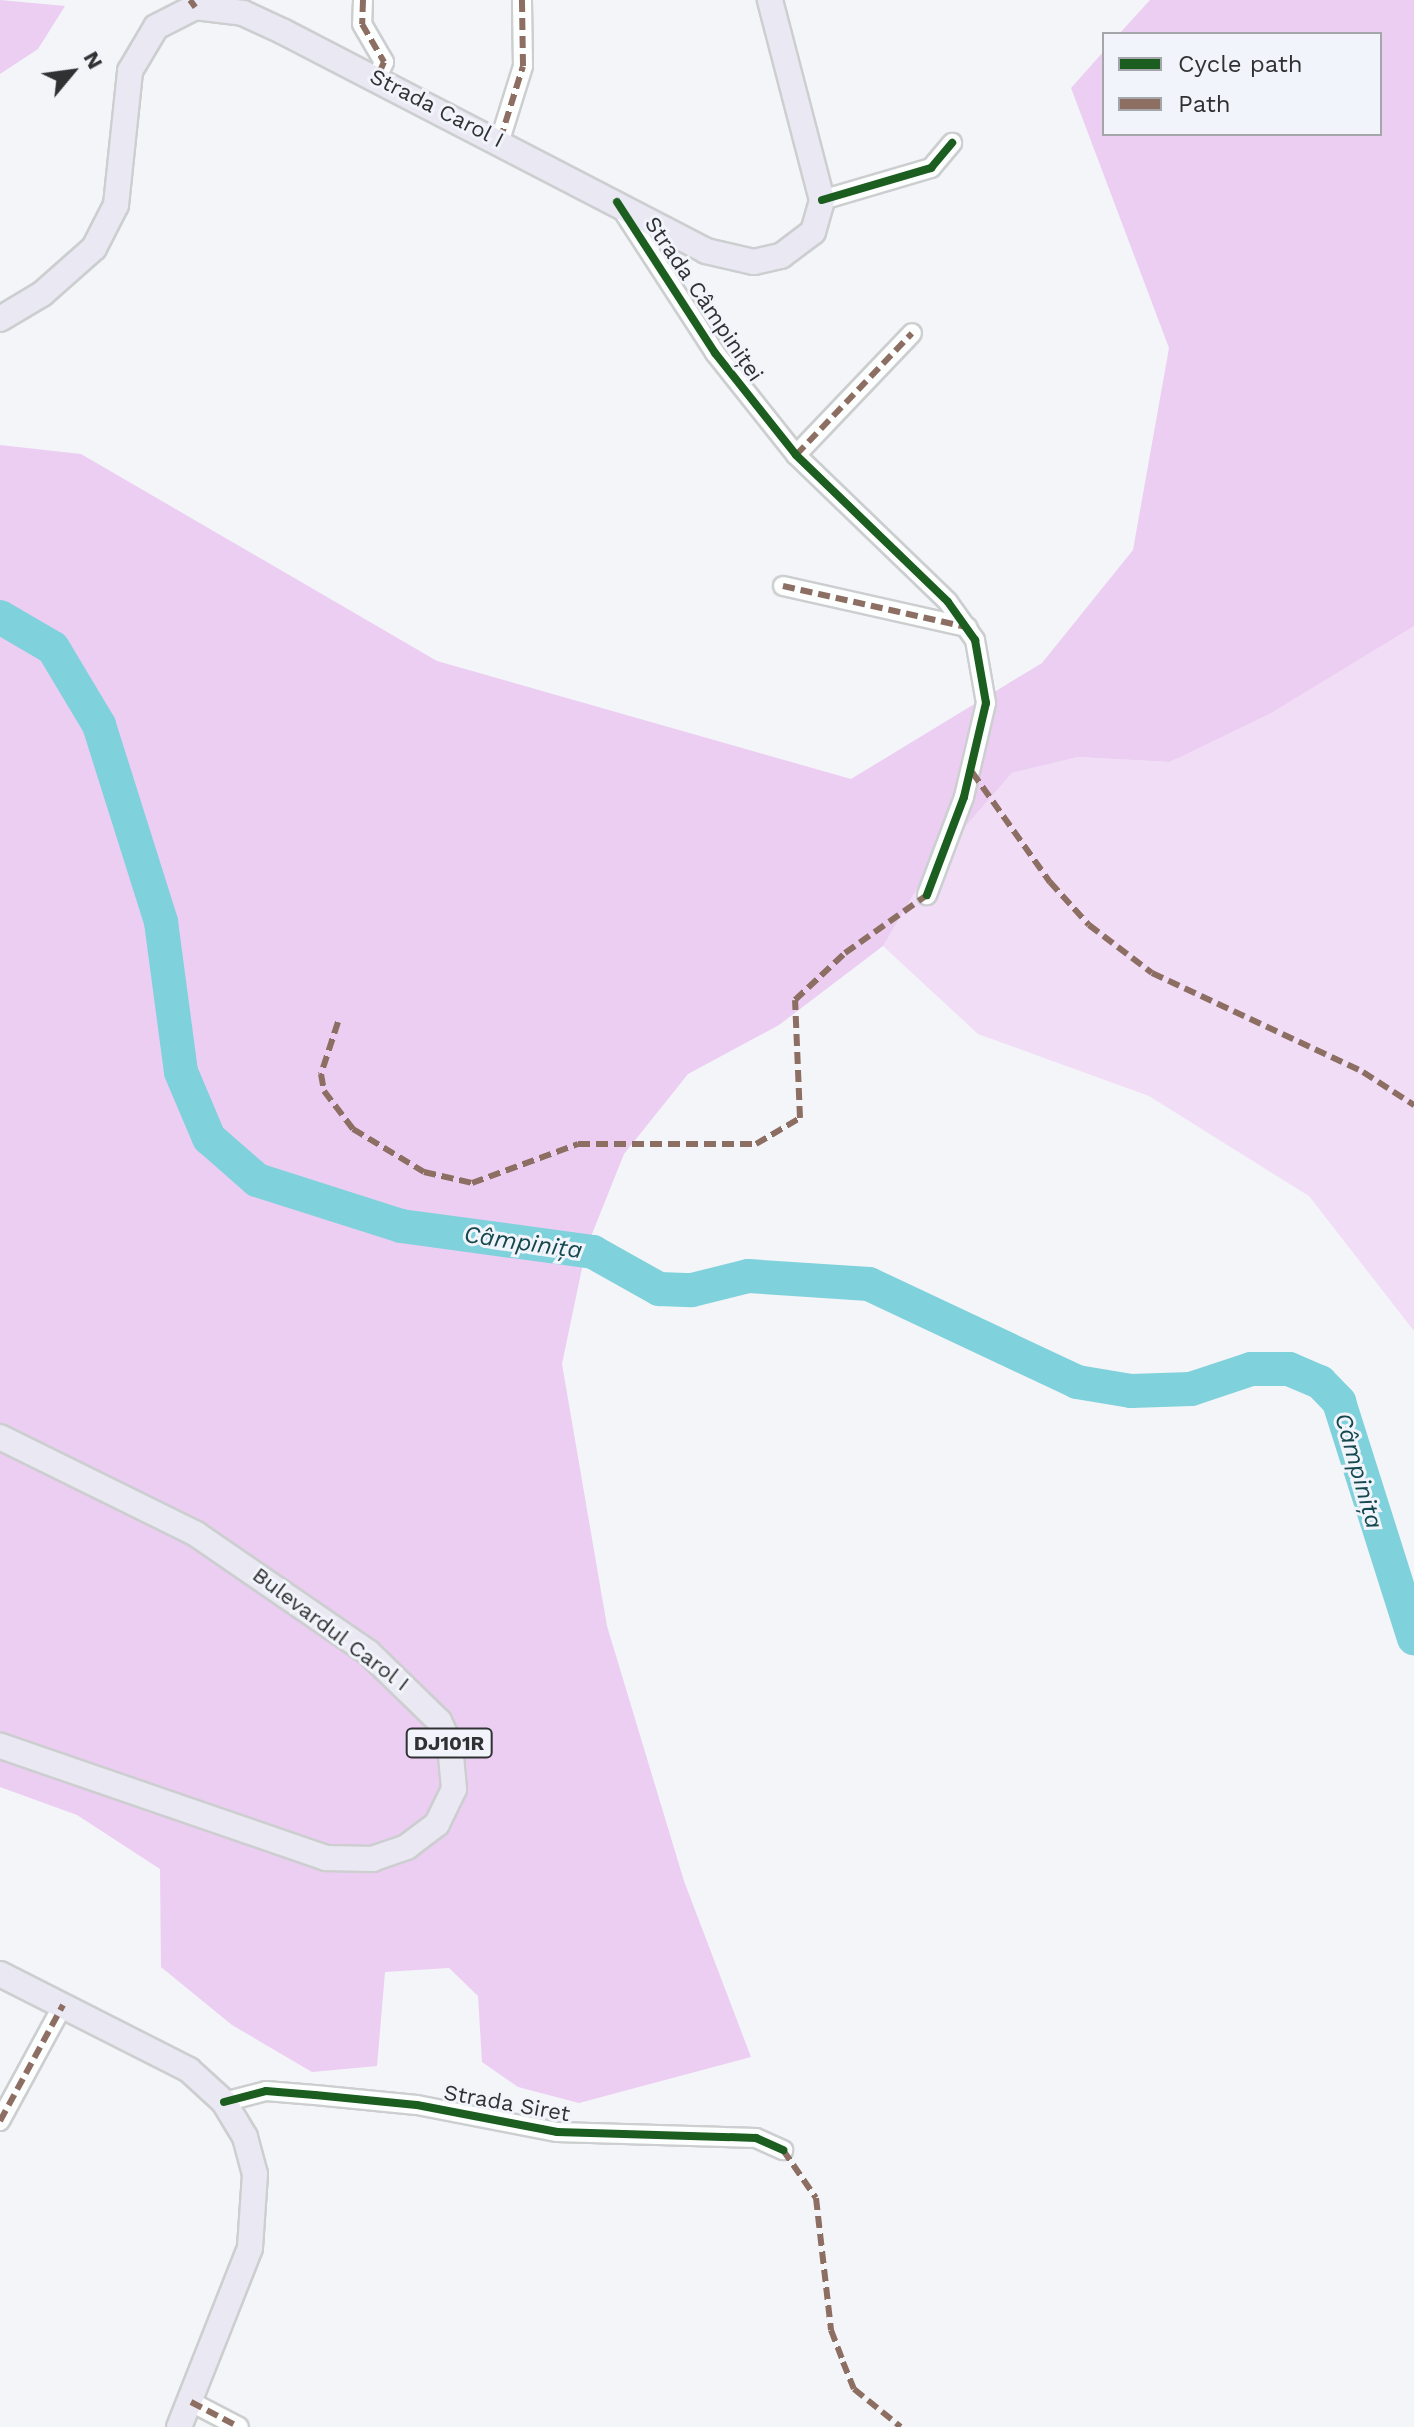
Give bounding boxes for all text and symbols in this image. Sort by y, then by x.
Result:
north arrow [32,32,112,112]
legend [1102,32,1382,136]
text: N [79,47,108,73]
text: Cycle path [1178,50,1303,78]
street label: Strada Carol I [365,63,509,153]
text: Path [1178,90,1231,118]
street label: Strada Câmpiniței [639,211,769,387]
water label: Câmpinița [462,1220,584,1266]
water label: Câmpinița [1328,1410,1388,1532]
street label: Bulevardul Carol I [247,1561,415,1697]
road number: DJ101R [405,1727,493,1759]
street label: Strada Siret [442,2079,572,2127]

